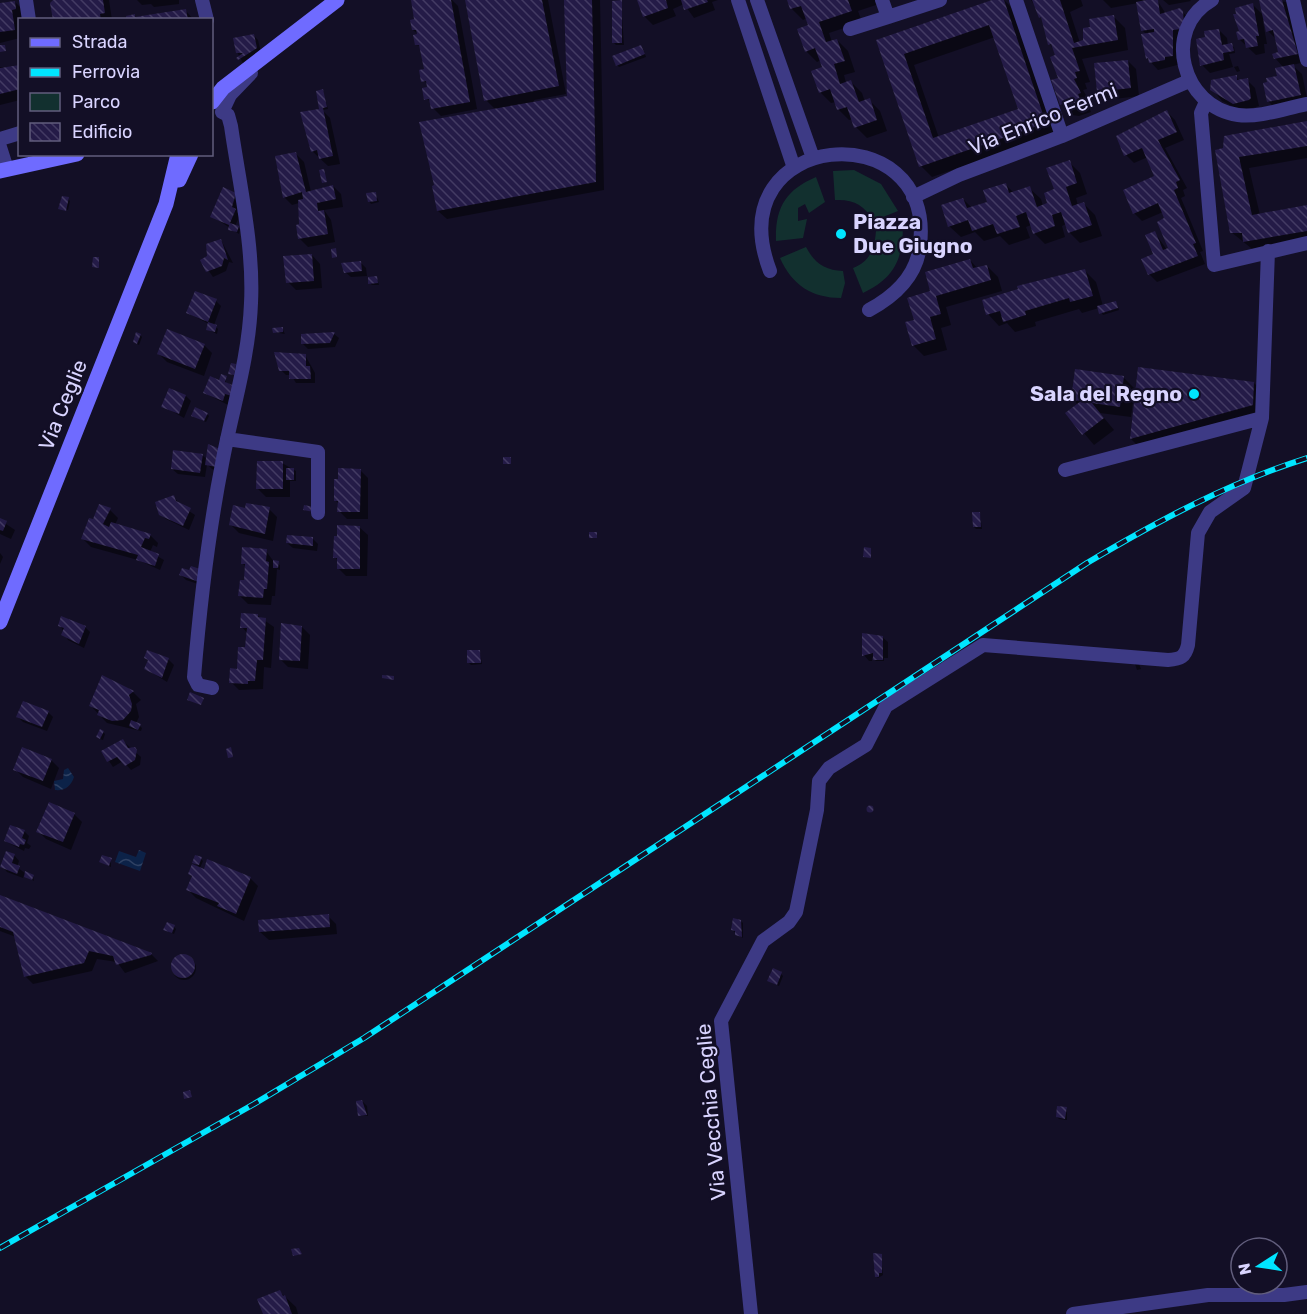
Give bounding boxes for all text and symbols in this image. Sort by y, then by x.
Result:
legend [18,18,213,156]
text: Strada [72,31,128,53]
text: Ferrovia [72,61,140,83]
street label: Via Enrico Fermi [965,77,1121,160]
text: Parco [72,91,120,113]
text: Edificio [72,121,132,143]
place label: Piazza Due Giugno [853,209,973,258]
marker: Piazza Due Giugno [834,227,848,241]
street label: Via Ceglie [33,356,92,454]
place label: Sala del Regno [1030,381,1182,406]
marker: Sala del Regno [1187,387,1201,401]
street label: Via Vecchia Ceglie [690,1023,731,1201]
north arrow [1229,1236,1289,1296]
text: N [1234,1261,1255,1277]

